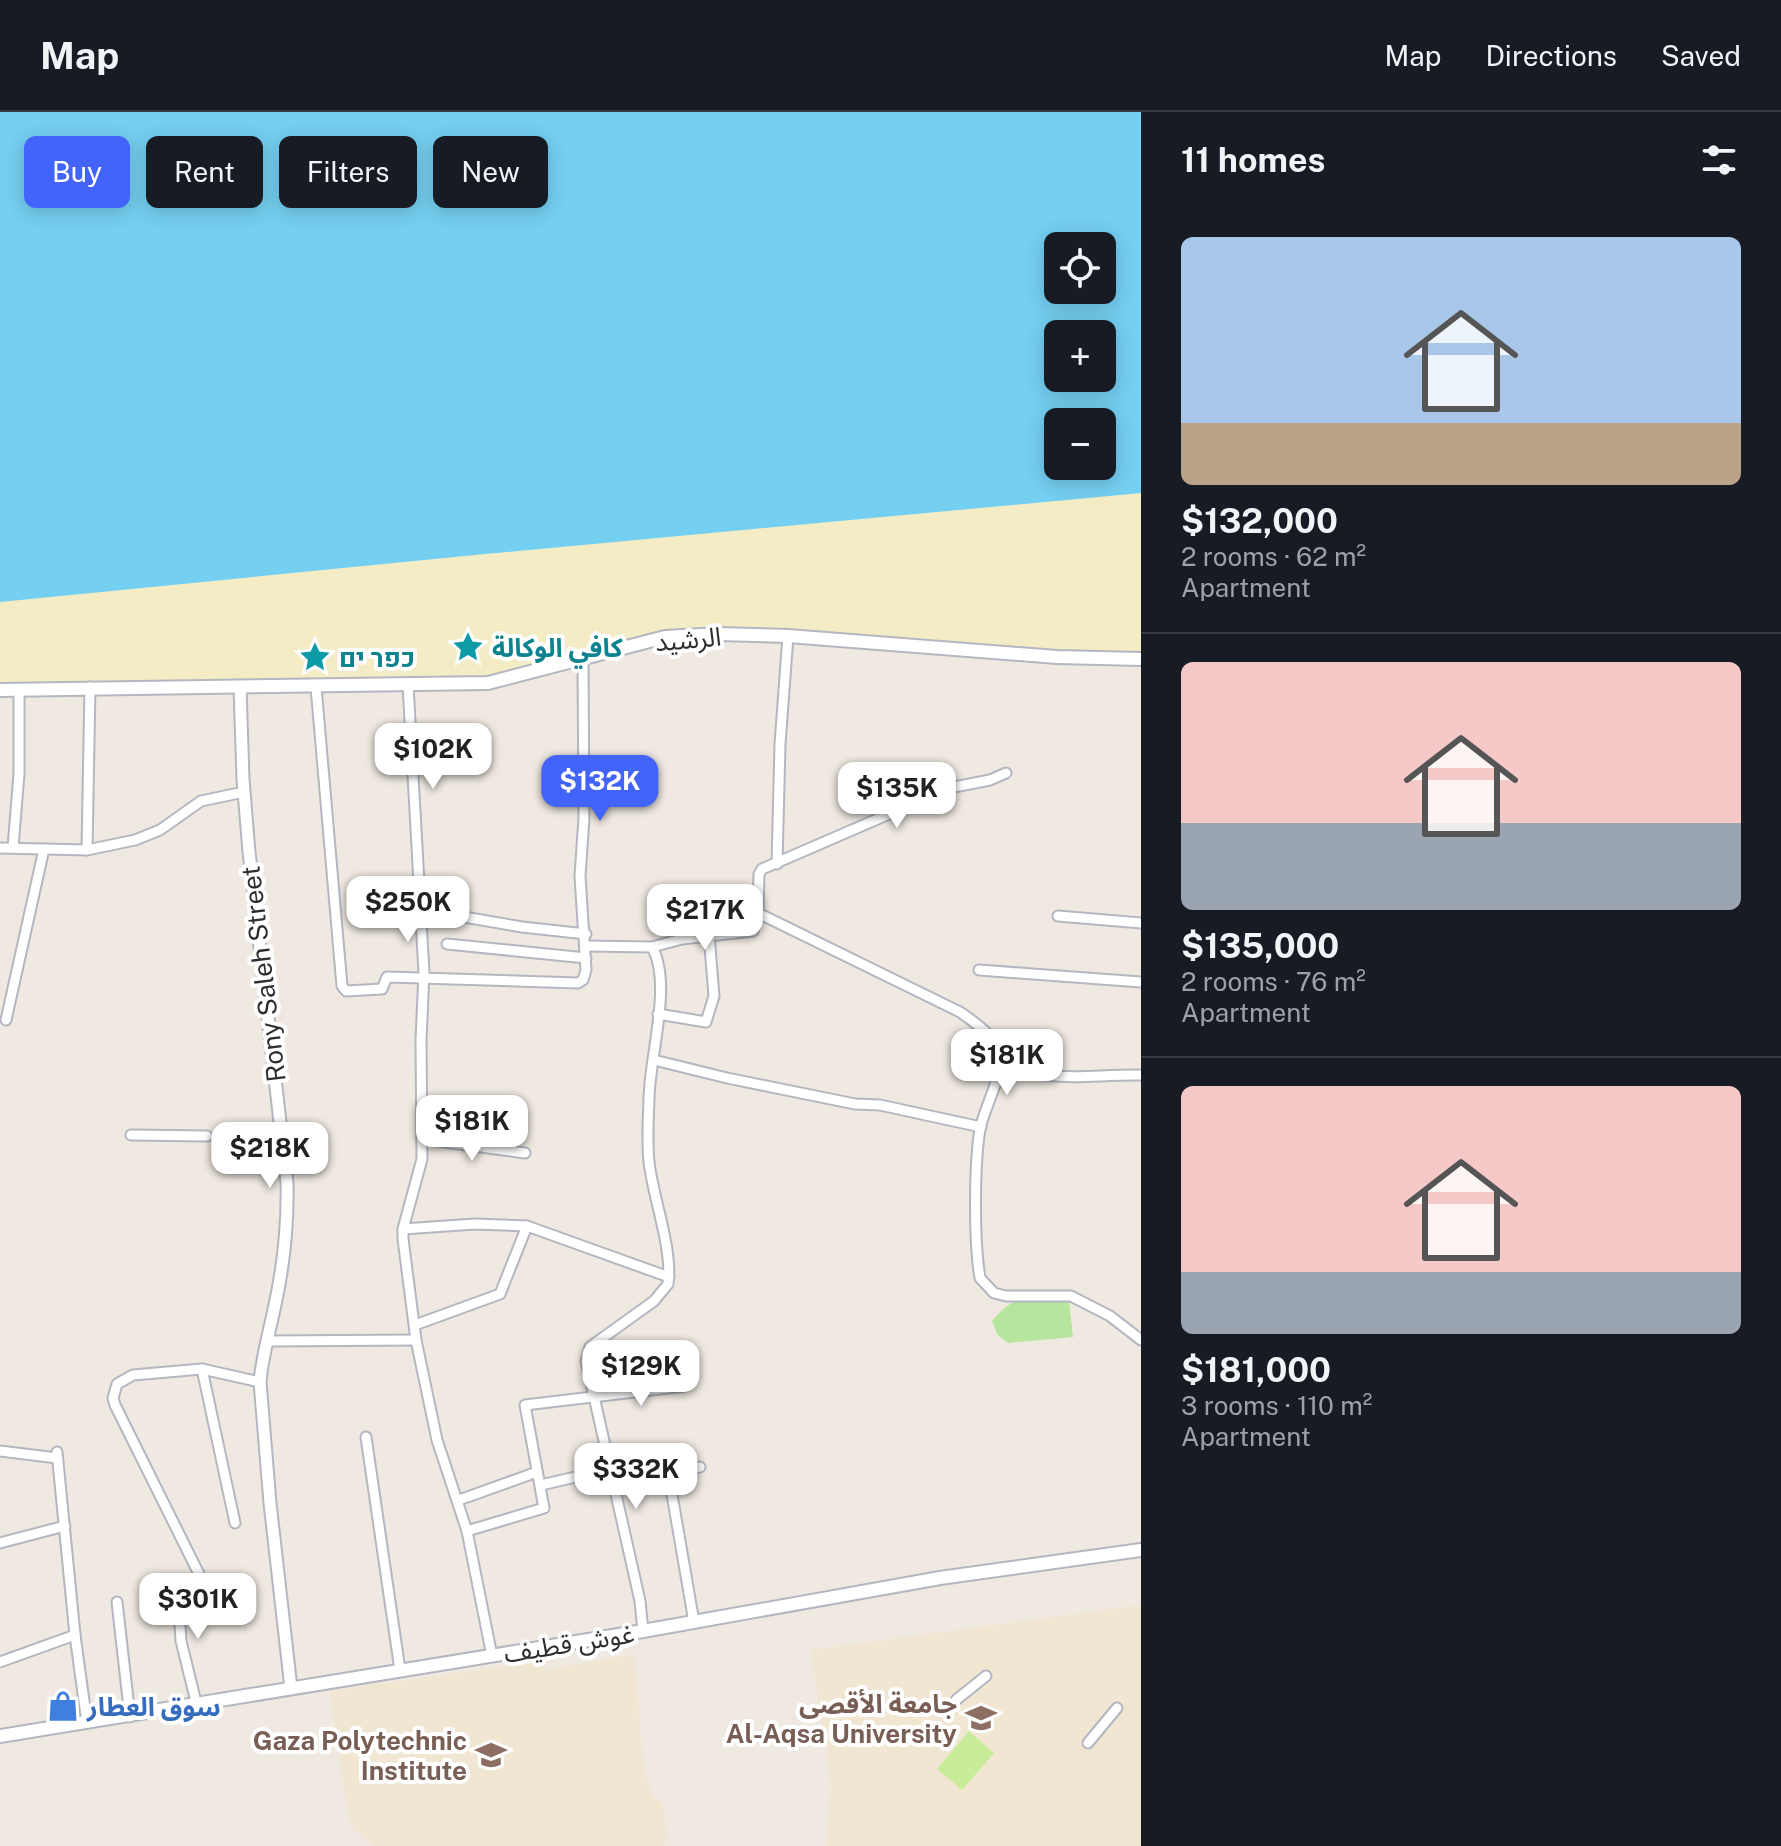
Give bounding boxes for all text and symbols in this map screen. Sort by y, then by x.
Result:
text: Map [40,33,119,78]
text: Map [1385,39,1441,72]
text: Directions [1485,39,1617,72]
text: Saved [1661,39,1741,72]
chip: Buy [24,136,130,208]
chip: Rent [146,136,263,208]
chip: Filters [279,136,417,208]
chip: New [433,136,548,208]
icon: filters [1697,138,1741,182]
text: 11 homes [1181,140,1325,180]
map controls [1044,232,1116,480]
button: locate [1044,232,1116,304]
icon: home [1389,289,1533,433]
button: + [1044,320,1116,392]
button: − [1044,408,1116,480]
text: $132,000 [1181,501,1338,541]
text: 2 rooms · 62 m² [1181,541,1366,572]
text: Apartment [1181,572,1311,603]
street label: الرشيد [654,621,722,657]
place icon: كافي الوكالة [451,630,485,664]
place label: كافي الوكالة [492,632,624,669]
place icon: כפר ים [298,640,332,674]
place label: כפר ים [339,642,415,673]
icon: home [1389,714,1533,858]
pin: $102K [377,723,489,791]
text: $102K [393,733,473,764]
pin: $132K [544,755,656,823]
pin: $135K [841,762,953,830]
text: $132K [559,765,641,796]
text: $135K [856,772,938,803]
street label: Rony Saleh Street [234,864,292,1084]
pin: $250K [352,876,464,944]
pin: $217K [649,884,761,952]
text: $250K [364,886,452,917]
text: $217K [665,894,745,925]
text: $135,000 [1181,926,1339,966]
text: 2 rooms · 76 m² [1181,966,1366,997]
text: Apartment [1181,997,1311,1028]
pin: $181K [951,1029,1063,1097]
text: $181K [969,1039,1045,1070]
pin: $181K [416,1095,528,1163]
text: $181K [434,1105,510,1136]
pin: $218K [214,1122,326,1190]
text: $218K [229,1132,311,1163]
icon: home [1389,1138,1533,1282]
pin: $129K [585,1340,697,1408]
text: $129K [600,1350,682,1381]
text: $181,000 [1181,1350,1331,1390]
text: 3 rooms · 110 m² [1181,1390,1372,1421]
text: Apartment [1181,1421,1311,1452]
pin: $332K [580,1443,692,1511]
text: $332K [592,1453,680,1484]
pin: $301K [142,1573,254,1641]
text: $301K [157,1583,239,1614]
street label: غوش قطيف [502,1617,636,1669]
place label: جامعة الأقصى Al-Aqsa University [726,1688,957,1749]
shop icon: سوق العطار [46,1689,80,1723]
place label: سوق العطار [86,1691,221,1722]
school or university icon: جامعة الأقصى Al-Aqsa University [964,1701,998,1735]
place label: Gaza Polytechnic Institute [253,1725,467,1786]
school or university icon: Gaza Polytechnic Institute [474,1738,508,1772]

